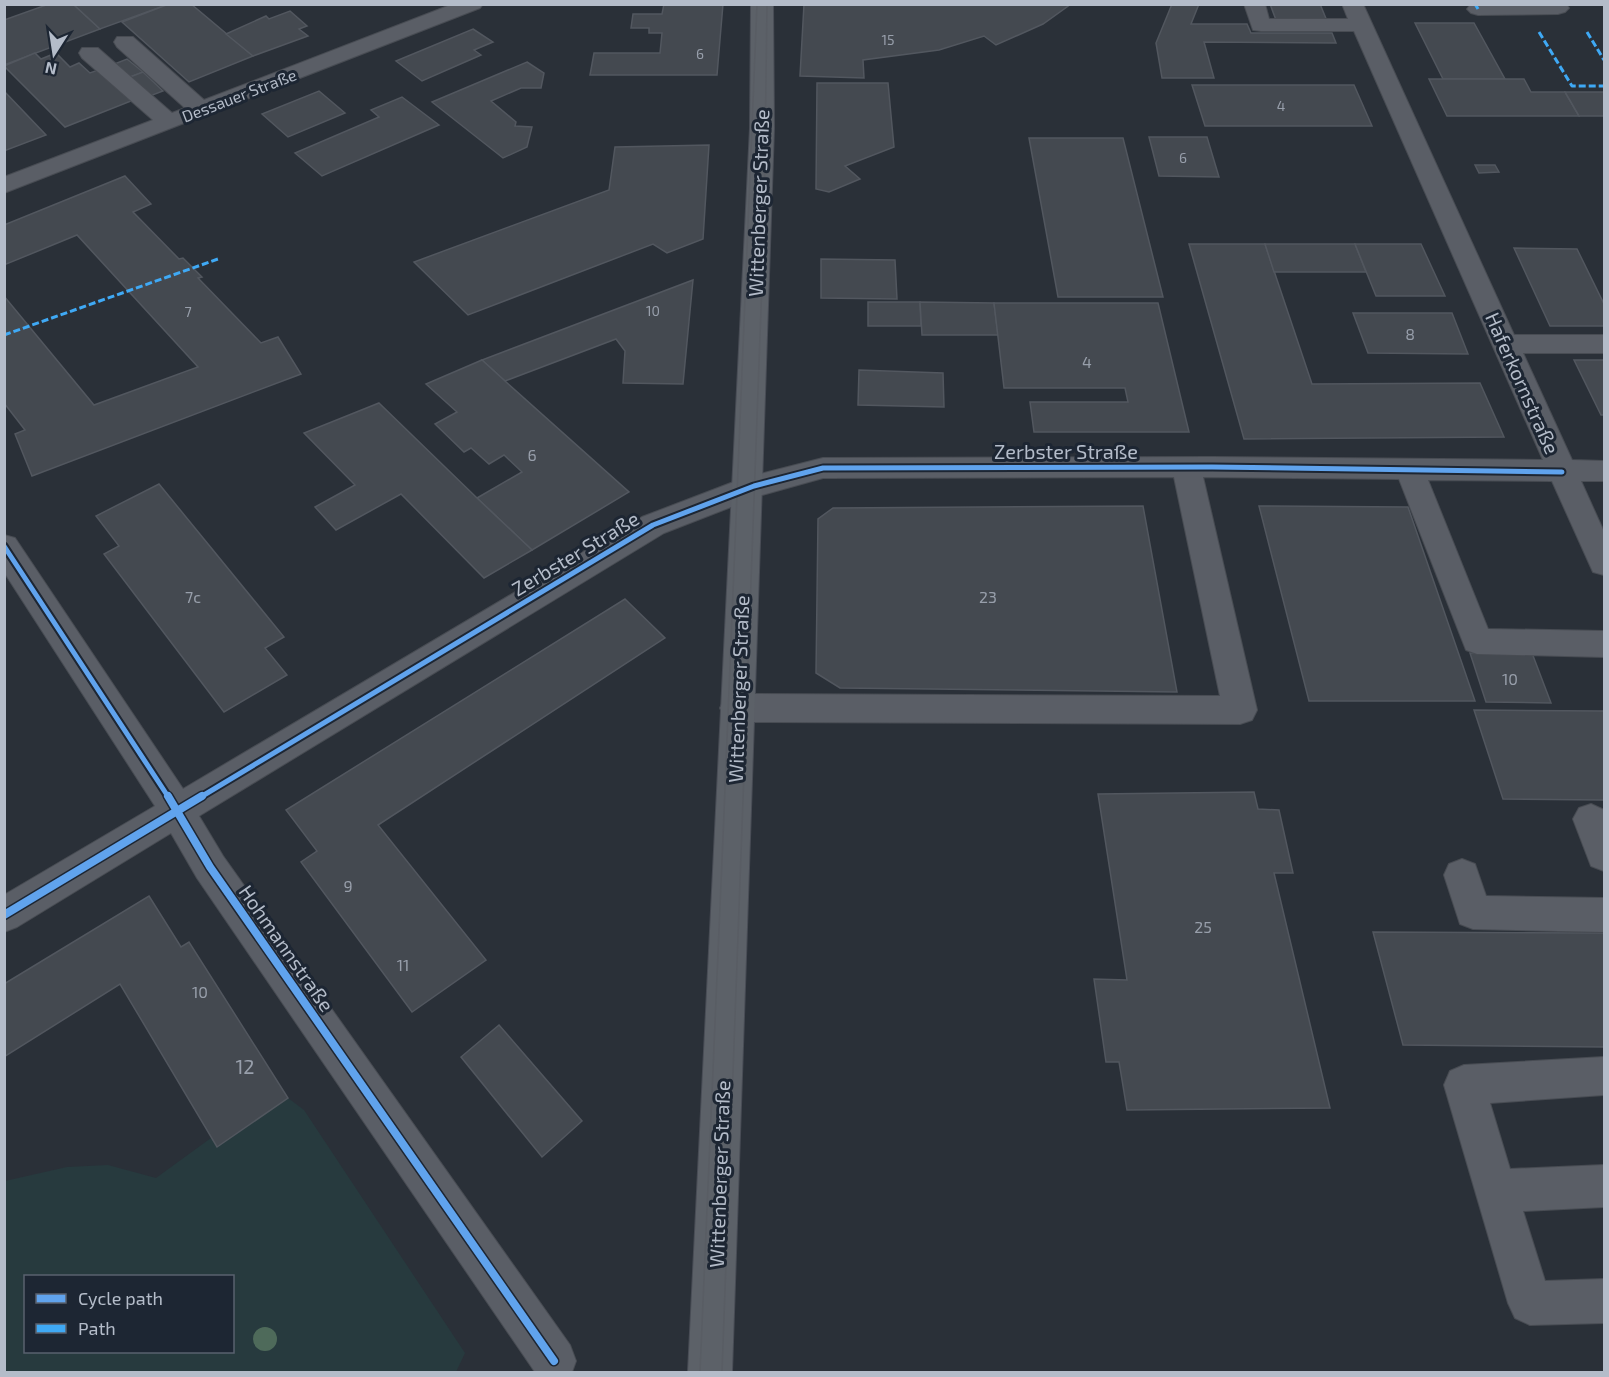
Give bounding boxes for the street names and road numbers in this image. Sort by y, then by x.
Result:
street label: Dessauer Straße [179,64,299,126]
street label: Wittenberger Straße [743,109,773,297]
street label: Haferkornstraße [1481,308,1565,458]
street label: Zerbster Straße [994,439,1138,463]
street label: Zerbster Straße [507,506,643,600]
street label: Wittenberger Straße [723,595,753,783]
street label: Hohmannstraße [234,880,340,1016]
street label: Wittenberger Straße [704,1080,734,1268]

